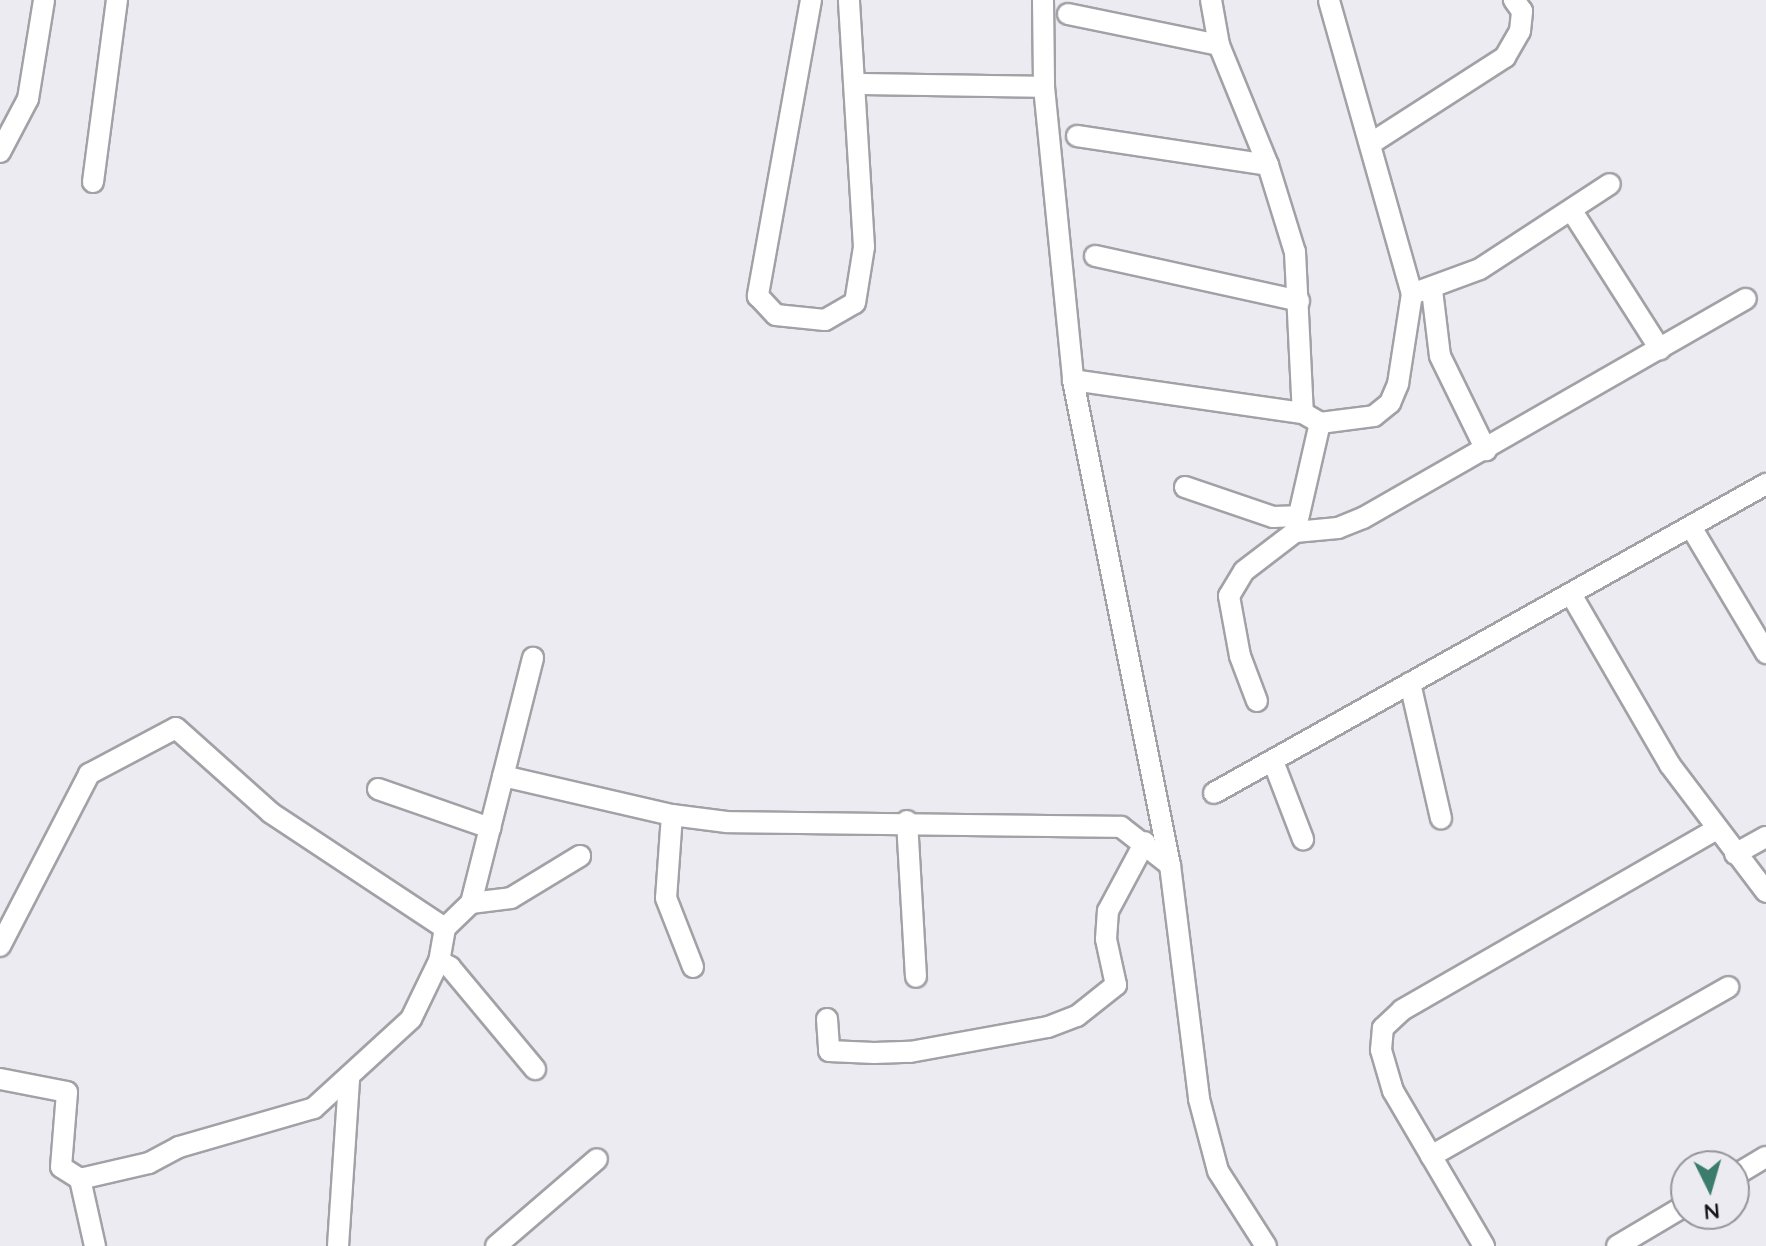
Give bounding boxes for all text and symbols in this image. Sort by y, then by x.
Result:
north arrow [1670,1150,1750,1230]
text: N [1703,1197,1721,1227]

